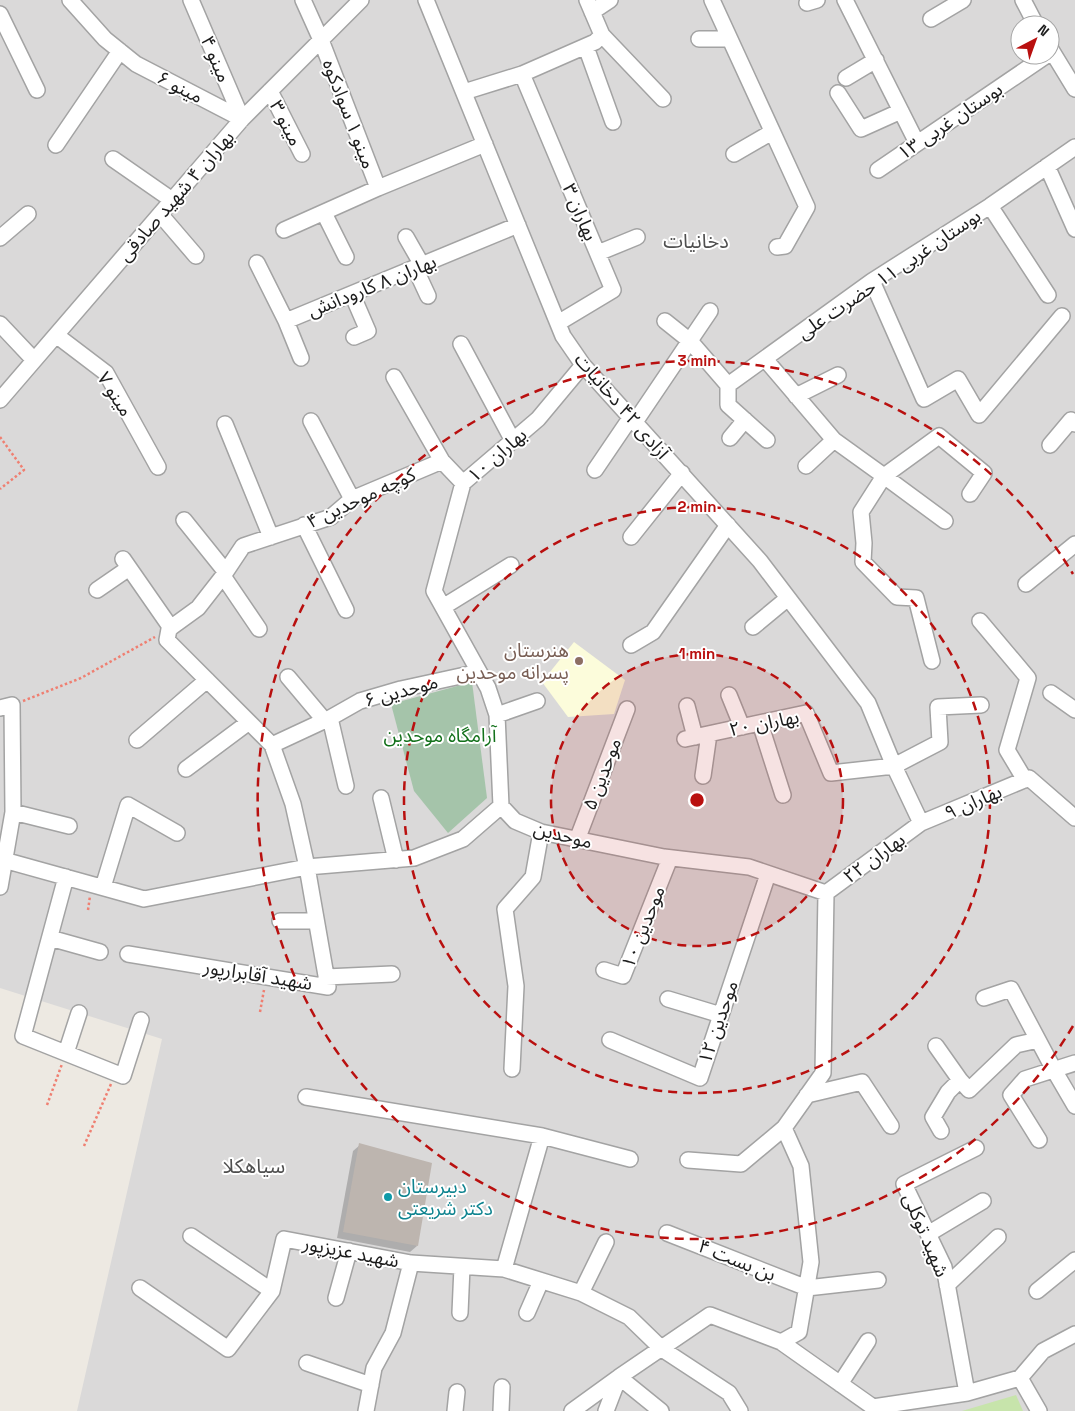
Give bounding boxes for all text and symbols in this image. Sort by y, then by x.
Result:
north arrow [1010,15,1060,65]
text: N [1034,20,1053,40]
street label: مینو ۴ [195,32,237,86]
street label: مینو ۱ سوادکوه [317,56,381,172]
street label: مینو ۶ [153,65,207,109]
street label: بوستان غربی ۱۳ [893,77,1007,165]
street label: مینو ۳ [264,96,308,150]
street label: بهاران ۴ شهید صادقی [112,125,240,267]
street label: بهاران ۳ [557,179,603,245]
street label: بوستان غربی ۱۱ حضرت علی [792,203,986,345]
district label: دخانیات [663,228,729,254]
street label: بهاران ۸ کارودانش [304,249,440,323]
street label: آزادی ۴۲ دخانیات [569,348,676,465]
text: 3 min [678,351,716,370]
street label: مینو ۷ [91,367,139,421]
street label: بهاران ۱۰ [462,422,532,488]
street label: کوچه موحدین ۴ [302,461,421,534]
text: 2 min [678,497,716,516]
place label: هنرستان پسرانه موحدین [457,638,569,685]
text: 1 min [679,644,715,663]
marker: هنرستان پسرانه موحدین [573,655,585,667]
street label: موحدین ۶ [361,669,441,713]
street label: بهاران ۲۰ [727,704,801,742]
park label: آرامگاه موحدین [383,723,498,748]
street label: موحدین ۵ [577,734,627,814]
street label: بهاران ۹ [940,779,1006,825]
centre of rings [688,791,706,809]
street label: موحدین [531,816,595,854]
street label: بهاران ۲۲ [838,827,910,889]
street label: موحدین ۱۰ [615,882,671,972]
street label: شهید آقابرارپور [201,954,314,996]
street label: موحدین ۱۲ [692,977,744,1067]
district label: سیاهکلا [223,1153,285,1179]
place label: دبیرستان دکتر شریعتی [398,1174,493,1221]
street label: شهید توکلی [897,1189,955,1281]
marker: دبیرستان دکتر شریعتی [382,1191,394,1203]
street label: شهید عزیزپور [300,1230,401,1274]
street label: بن بست ۴ [694,1233,780,1287]

